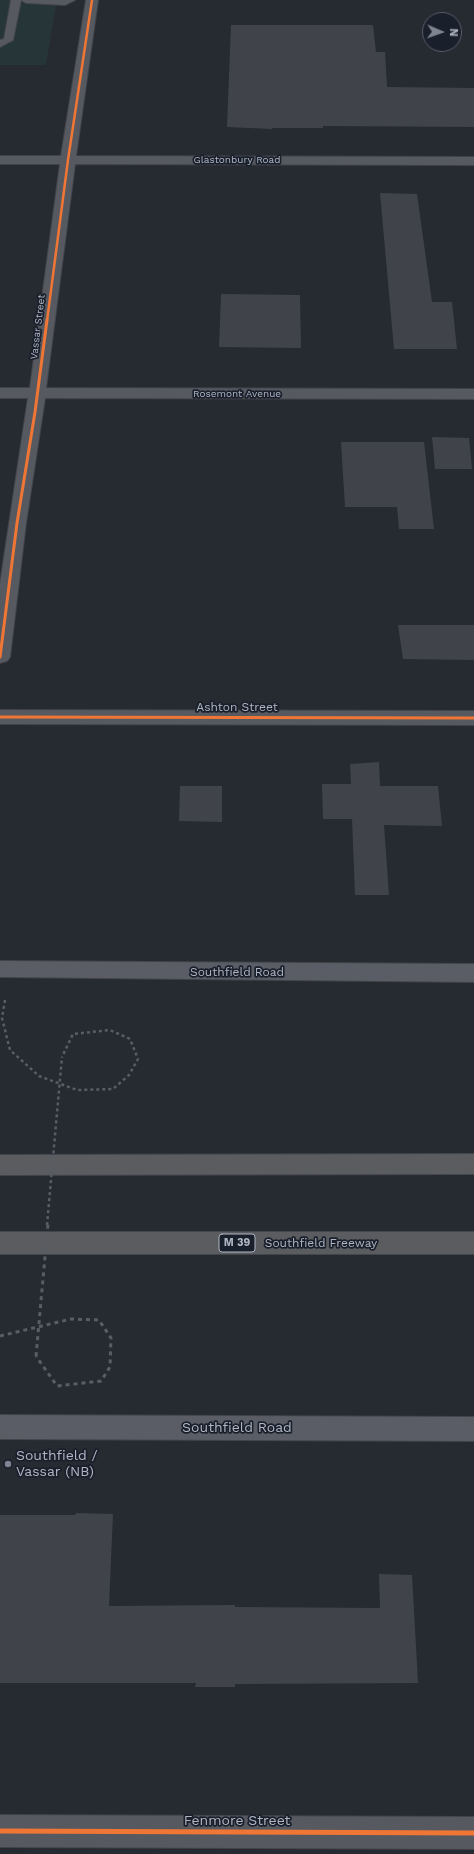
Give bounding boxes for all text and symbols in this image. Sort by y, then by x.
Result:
north arrow [422,12,462,52]
text: N [447,28,460,37]
street label: Glastonbury Road [193,154,281,166]
street label: Vassar Street [28,294,48,360]
street label: Rosemont Avenue [193,388,281,400]
street label: Ashton Street [196,700,278,714]
street label: Southfield Road [190,965,284,979]
road number: M 39 [219,1234,255,1252]
street label: Southfield Freeway [265,1236,377,1250]
street label: Southfield Road [182,1420,292,1436]
place label: Southfield / Vassar (NB) [16,1448,98,1480]
marker: Southfield / Vassar (NB) [3,1459,13,1469]
street label: Fenmore Street [184,1813,290,1829]

